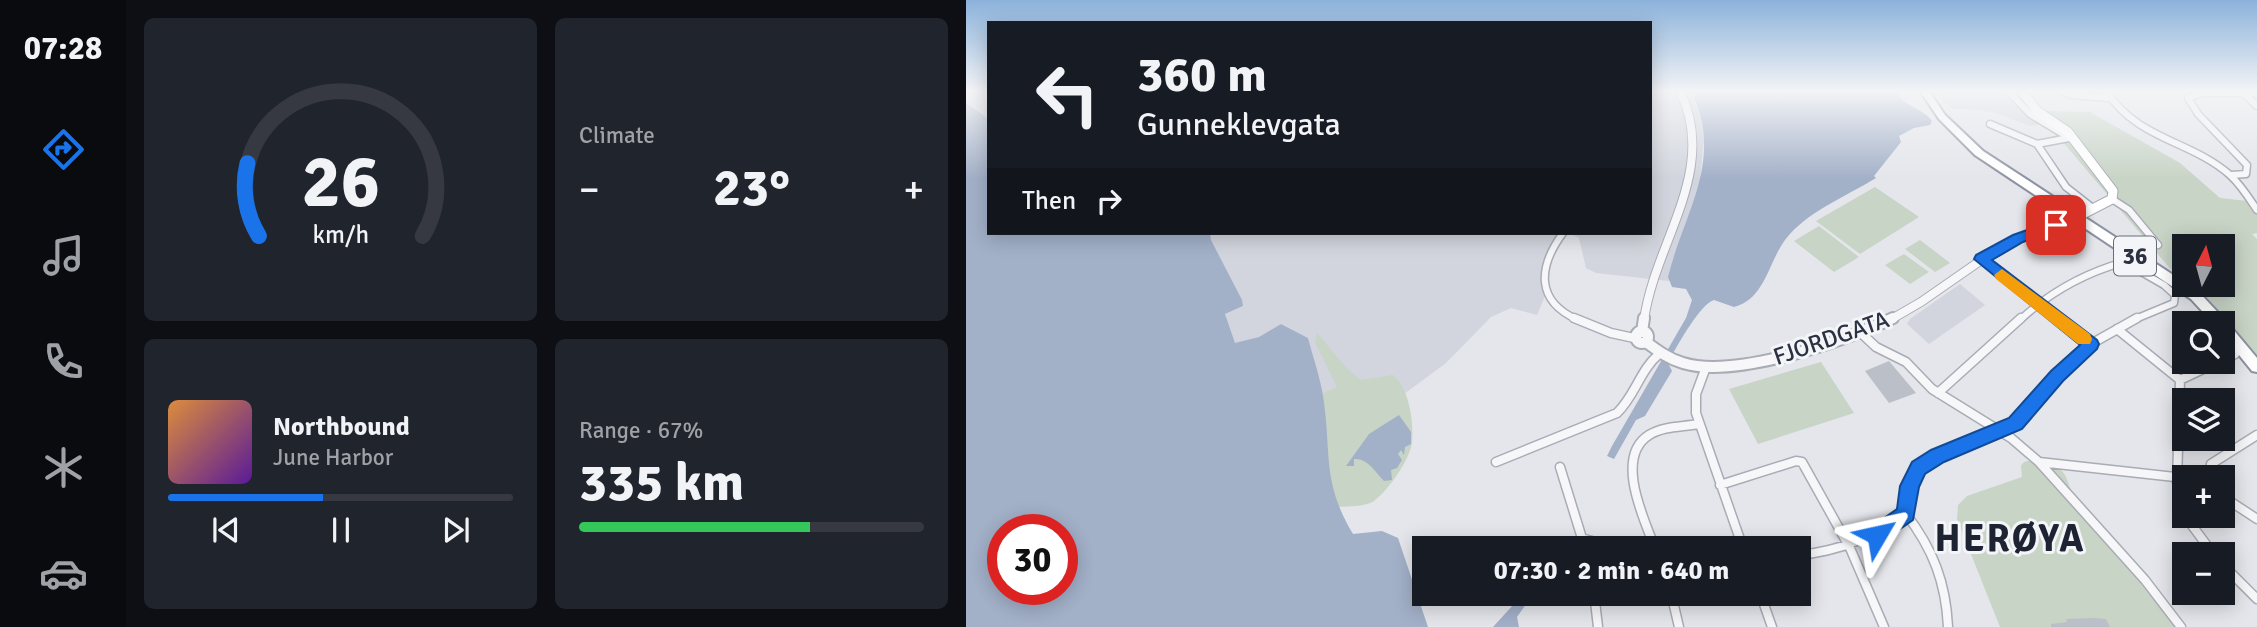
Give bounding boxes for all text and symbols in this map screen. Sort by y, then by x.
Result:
text: 07:28 [24,29,102,68]
text: 360 m [1137,45,1267,105]
icon: left [1022,49,1113,140]
text: Gunneklevgata [1137,105,1341,144]
text: Climate [579,121,655,150]
icon: directions [39,125,88,174]
text: 26 [301,138,380,227]
text: 23° [713,156,790,220]
text: − [579,166,600,213]
text: + [903,166,924,213]
icon: right [1090,182,1128,220]
text: Then [1022,185,1076,217]
pin [2026,195,2086,255]
icon: arrive [2037,206,2075,244]
text: km/h [312,218,369,249]
icon: music [39,231,88,280]
north arrow [2172,234,2235,298]
map controls [2172,234,2235,605]
road number: 36 [2114,236,2156,276]
street label: FJORDGATA [1769,304,1893,372]
button: search [2172,311,2235,374]
icon: phone [39,337,88,386]
button: layers [2172,388,2235,451]
text: Northbound [273,411,410,443]
text: Range · 67% [579,416,703,445]
icon: climate [39,443,88,492]
text: June Harbor [273,443,393,472]
text: 335 km [579,451,744,515]
button: + [2172,465,2235,528]
position arrow [1840,498,1914,572]
icon: previous [207,511,245,549]
icon: pause [322,511,360,549]
icon: next [437,511,475,549]
speed limit sign: 30 [987,514,1078,605]
district label: HERØYA [1935,515,2085,562]
button: − [2172,542,2235,605]
icon: car [39,549,88,598]
text: 07:30 · 2 min · 640 m [1494,555,1729,587]

